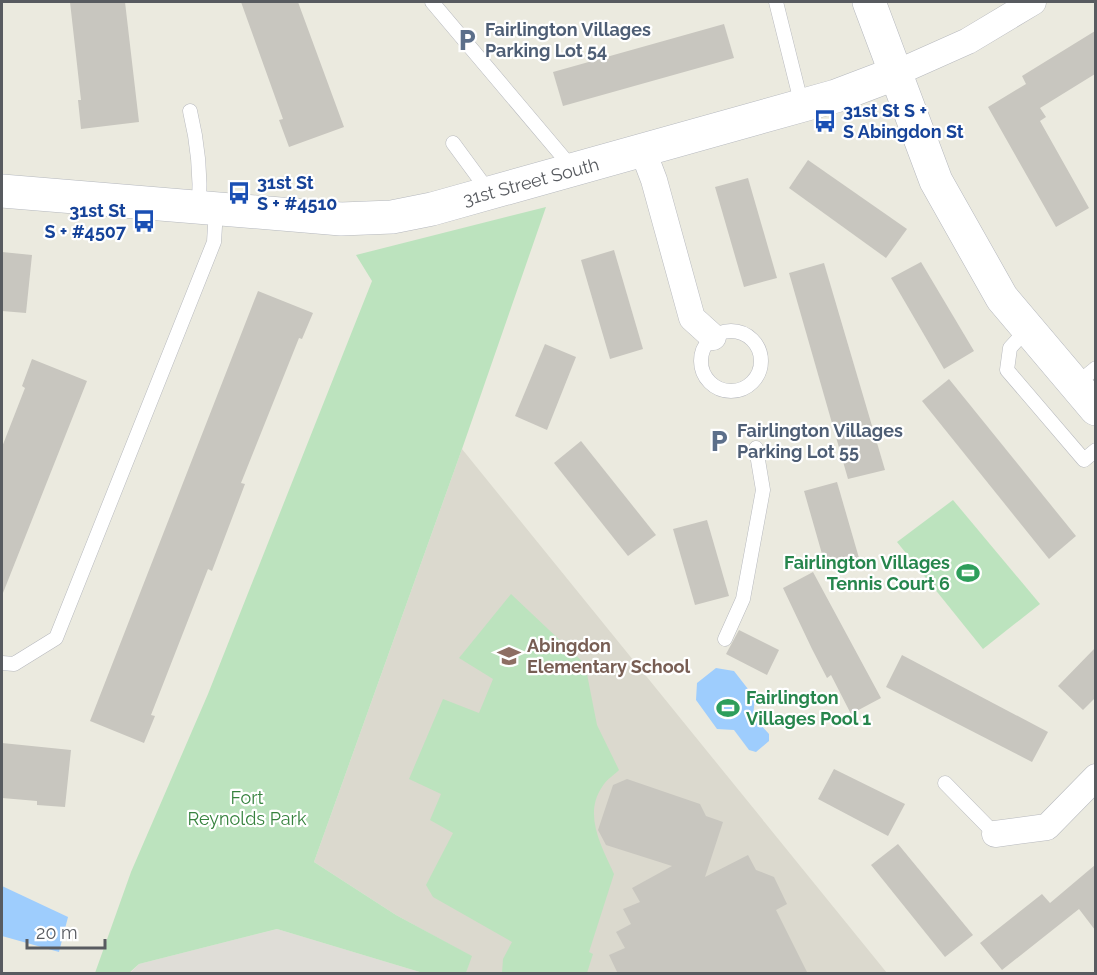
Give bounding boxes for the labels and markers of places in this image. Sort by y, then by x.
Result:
place label: Fairlington Villages Parking Lot 54 [485,19,651,61]
parking icon: Fairlington Villages Parking Lot 54 [454,27,480,53]
place label: 31st St S + S Abingdon St [843,100,964,142]
bus stop icon: 31st St S + S Abingdon St [812,108,838,134]
place label: 31st St S + #4510 [257,172,337,214]
bus stop icon: 31st St S + #4510 [226,180,252,206]
place label: 31st St S + #4507 [44,200,127,242]
bus stop icon: 31st St S + #4507 [131,208,157,234]
place label: Fairlington Villages Parking Lot 55 [737,420,903,462]
parking icon: Fairlington Villages Parking Lot 55 [706,428,732,454]
place label: Fairlington Villages Tennis Court 6 [784,552,950,594]
sports icon: Fairlington Villages Tennis Court 6 [955,560,981,586]
place label: Abingdon Elementary School [527,635,691,677]
school or university icon: Abingdon Elementary School [496,643,522,669]
place label: Fairlington Villages Pool 1 [746,687,871,729]
sports icon: Fairlington Villages Pool 1 [715,695,741,721]

